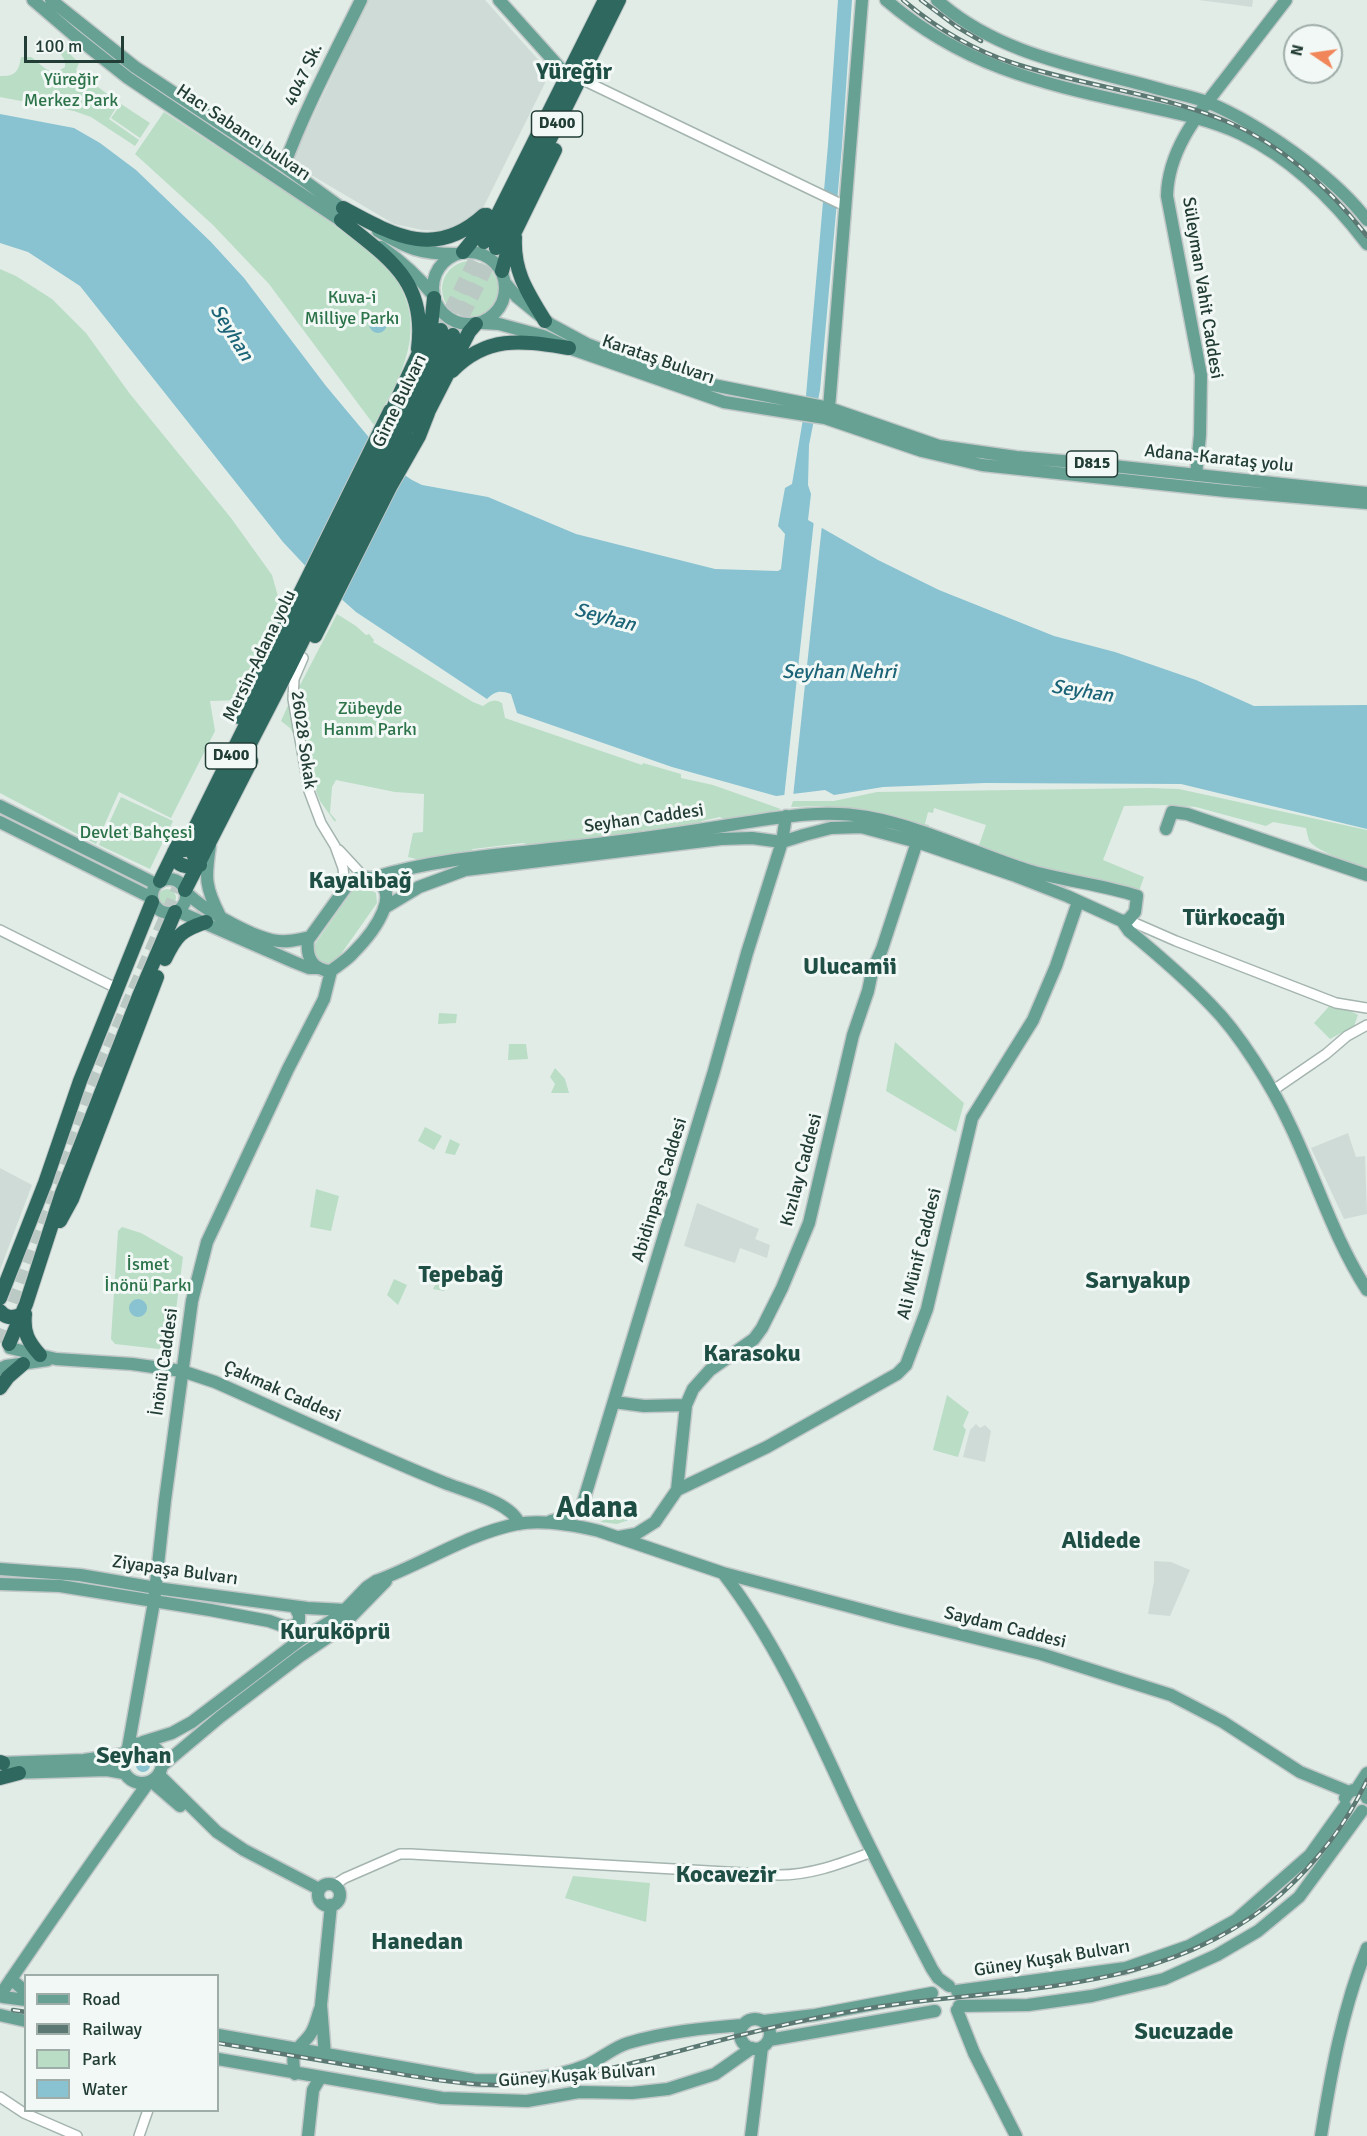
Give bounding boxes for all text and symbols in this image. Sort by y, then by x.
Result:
scale bar [27,24,128,62]
north arrow [1283,24,1343,84]
text: 100 m [35,35,82,57]
street label: 4047 Sk. [280,40,328,110]
text: N [1286,43,1308,58]
district label: Yüreğir [536,59,612,87]
park label: Yüreğir Merkez Park [24,69,118,112]
street label: Hacı Sabancı bulvarı [172,80,314,186]
road number: D400 [532,111,582,137]
street label: Süleyman Vahit Caddesi [1177,196,1227,380]
park label: Kuva-i Milliye Parkı [305,287,399,330]
water label: Seyhan [204,300,258,366]
street label: Karataş Bulvarı [599,331,717,389]
street label: Girne Bulvarı [368,351,432,451]
street label: Adana-Karataş yolu [1143,440,1295,478]
road number: D815 [1066,451,1118,477]
street label: Mersin-Adana yolu [219,587,301,725]
water label: Seyhan [572,598,638,638]
water label: Seyhan Nehri [782,661,896,685]
water label: Seyhan [1049,675,1115,709]
street label: 26028 Sokak [285,689,321,791]
park label: Zübeyde Hanım Parkı [323,698,417,740]
road number: D400 [206,743,256,769]
street label: Seyhan Caddesi [583,800,705,838]
park label: Devlet Bahçesi [79,822,193,844]
district label: Kayalıbağ [308,868,412,896]
district label: Türkocağı [1183,905,1285,933]
district label: Ulucamii [803,954,897,982]
street label: Kızılay Caddesi [777,1111,827,1229]
street label: Abidinpaşa Caddesi [628,1115,692,1265]
street label: Ali Münif Caddesi [893,1186,947,1322]
park label: İsmet İnönü Parkı [104,1254,192,1296]
district label: Tepebağ [419,1262,503,1290]
district label: Sarıyakup [1086,1268,1190,1296]
street label: İnönü Caddesi [147,1307,183,1417]
district label: Karasoku [703,1341,801,1369]
street label: Çakmak Caddesi [220,1357,344,1427]
district label: Adana [556,1491,638,1527]
district label: Alidede [1061,1528,1141,1556]
street label: Ziyapaşa Bulvarı [111,1551,239,1591]
street label: Saydam Caddesi [942,1602,1068,1654]
district label: Kuruköprü [280,1619,390,1647]
district label: Seyhan [96,1743,172,1771]
district label: Kocavezir [675,1862,777,1890]
district label: Hanedan [371,1929,463,1957]
street label: Güney Kuşak Bulvarı [972,1936,1132,1982]
legend [24,1974,219,2112]
text: Road [82,1988,121,2010]
text: Railway [82,2018,142,2040]
district label: Sucuzade [1135,2019,1233,2047]
text: Park [82,2048,117,2070]
street label: Güney Kuşak Bulvarı [498,2060,656,2092]
text: Water [82,2078,127,2100]

